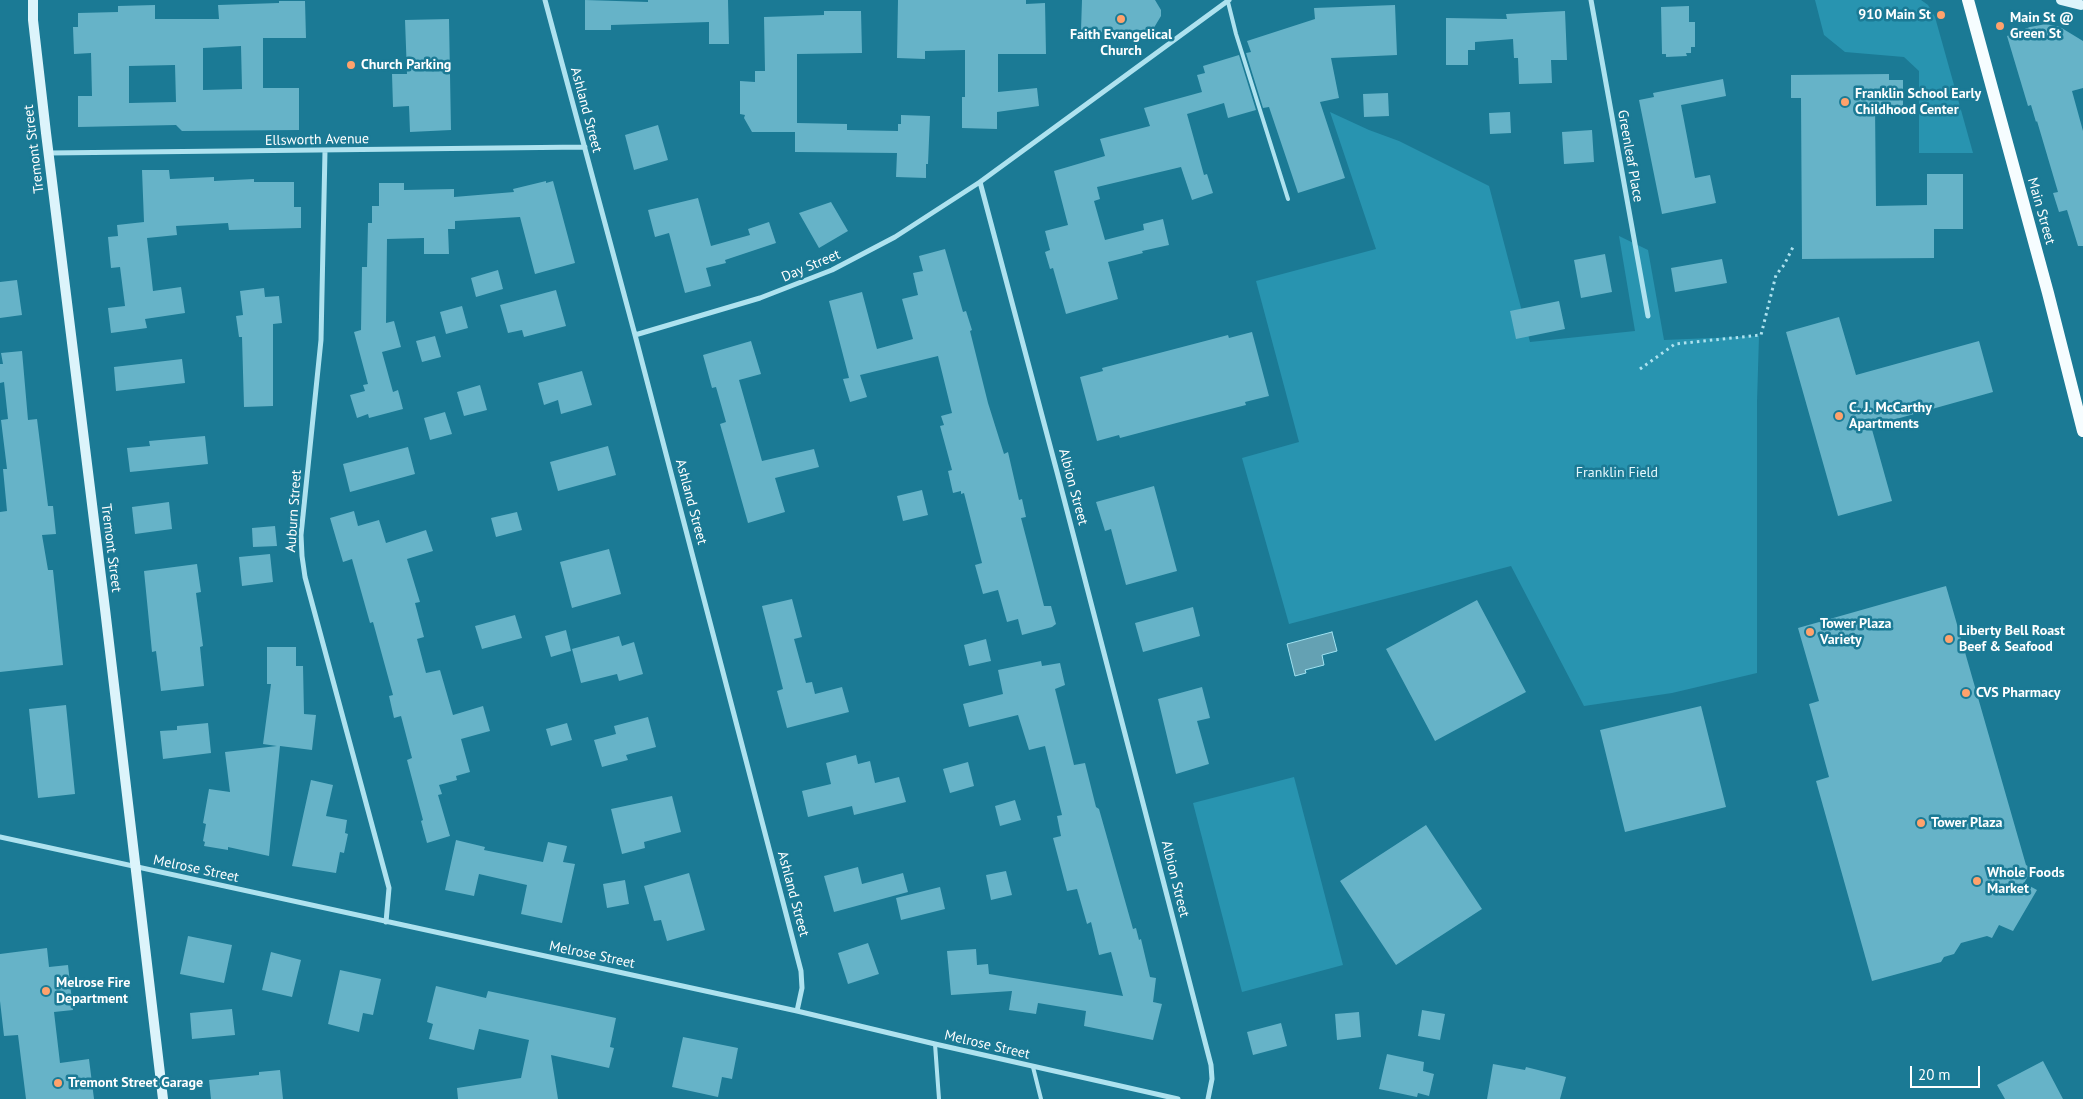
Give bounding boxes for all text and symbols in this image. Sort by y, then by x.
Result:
place label: 910 Main St [1858,7,1931,23]
marker: 910 Main St [1935,9,1947,21]
place label: Main St @ Green St [2010,10,2074,42]
marker: Faith Evangelical Church [1115,13,1127,25]
marker: Main St @ Green St [1994,20,2006,32]
place label: Faith Evangelical Church [1070,27,1172,59]
place label: Church Parking [361,57,451,73]
marker: Church Parking [345,59,357,71]
street label: Ashland Street [567,66,605,154]
place label: Franklin School Early Childhood Center [1855,86,1981,118]
marker: Franklin School Early Childhood Center [1839,96,1851,108]
street label: Tremont Street [20,104,48,194]
street label: Greenleaf Place [1614,109,1646,203]
street label: Ellsworth Avenue [265,131,369,149]
street label: Main Street [2023,176,2059,246]
street label: Day Street [779,246,843,286]
place label: C. J. McCarthy Apartments [1849,400,1932,432]
marker: C. J. McCarthy Apartments [1833,410,1845,422]
street label: Albion Street [1055,447,1091,527]
street label: Ashland Street [672,458,710,546]
park label: Franklin Field [1576,465,1658,481]
street label: Auburn Street [283,469,305,553]
street label: Tremont Street [97,503,125,593]
place label: Tower Plaza Variety [1820,616,1892,648]
place label: Liberty Bell Roast Beef & Seafood [1959,623,2065,656]
marker: Tower Plaza Variety [1804,626,1816,638]
marker: Liberty Bell Roast Beef & Seafood [1943,633,1955,645]
place label: CVS Pharmacy [1976,685,2061,701]
marker: CVS Pharmacy [1960,687,1972,699]
place label: Tower Plaza [1931,815,2003,831]
marker: Tower Plaza [1915,817,1927,829]
street label: Albion Street [1157,839,1193,919]
street label: Ashland Street [774,850,812,938]
street label: Melrose Street [152,852,240,886]
place label: Whole Foods Market [1987,865,2065,898]
marker: Whole Foods Market [1971,875,1983,887]
street label: Melrose Street [548,938,636,972]
place label: Melrose Fire Department [56,975,130,1008]
marker: Melrose Fire Department [40,985,52,997]
street label: Melrose Street [943,1027,1031,1063]
scale bar [1913,1056,1983,1088]
text: 20 m [1918,1065,1951,1084]
place label: Tremont Street Garage [68,1075,203,1091]
marker: Tremont Street Garage [52,1077,64,1089]

